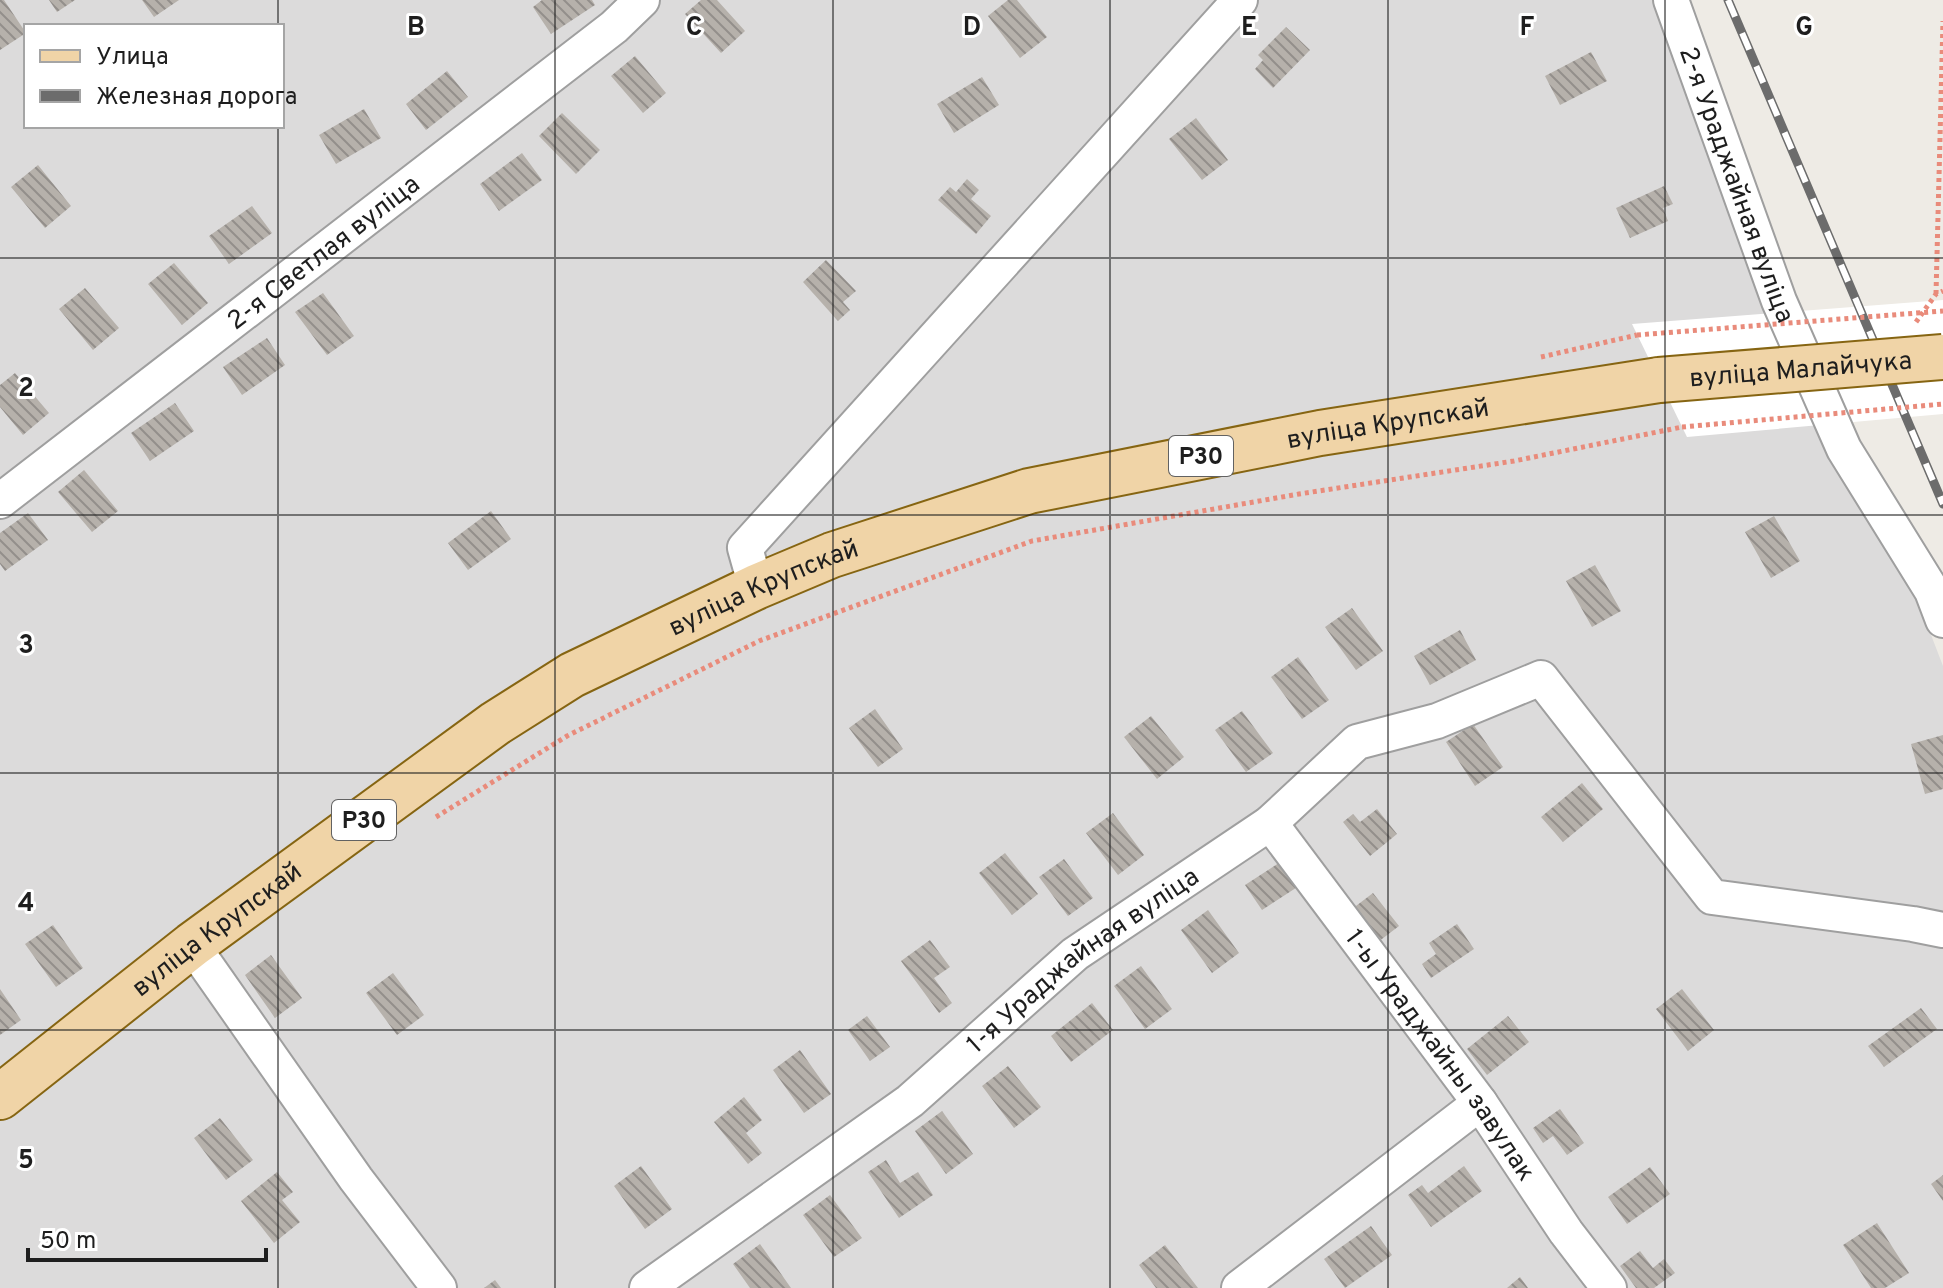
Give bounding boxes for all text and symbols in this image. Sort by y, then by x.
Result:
text: B [407,12,425,45]
text: C [686,12,702,45]
text: D [963,12,981,45]
text: E [1241,12,1257,45]
text: F [1520,12,1535,45]
text: G [1795,12,1813,45]
legend [24,24,284,128]
text: Улица [96,43,169,73]
street label: 2-я Ураджайная вуліца [1670,43,1801,328]
text: Железная дорога [96,83,297,113]
street label: 2-я Светлая вуліца [222,169,427,338]
street label: вуліца Малайчука [1688,346,1913,396]
text: 2 [18,373,34,406]
street label: вуліца Крупскай [1284,393,1492,458]
road number: Р30 [1169,436,1233,476]
street label: вуліца Крупскай [664,533,863,645]
text: 3 [18,630,34,663]
road number: Р30 [332,800,396,840]
street label: вуліца Крупскай [126,856,309,1005]
street label: 1-я Ураджайная вуліца [961,861,1206,1062]
text: 4 [18,888,34,921]
street label: 1-ы Ураджайны завулак [1337,924,1541,1188]
text: 5 [18,1145,34,1178]
scale bar [28,1212,266,1262]
text: 50 m [40,1227,96,1257]

